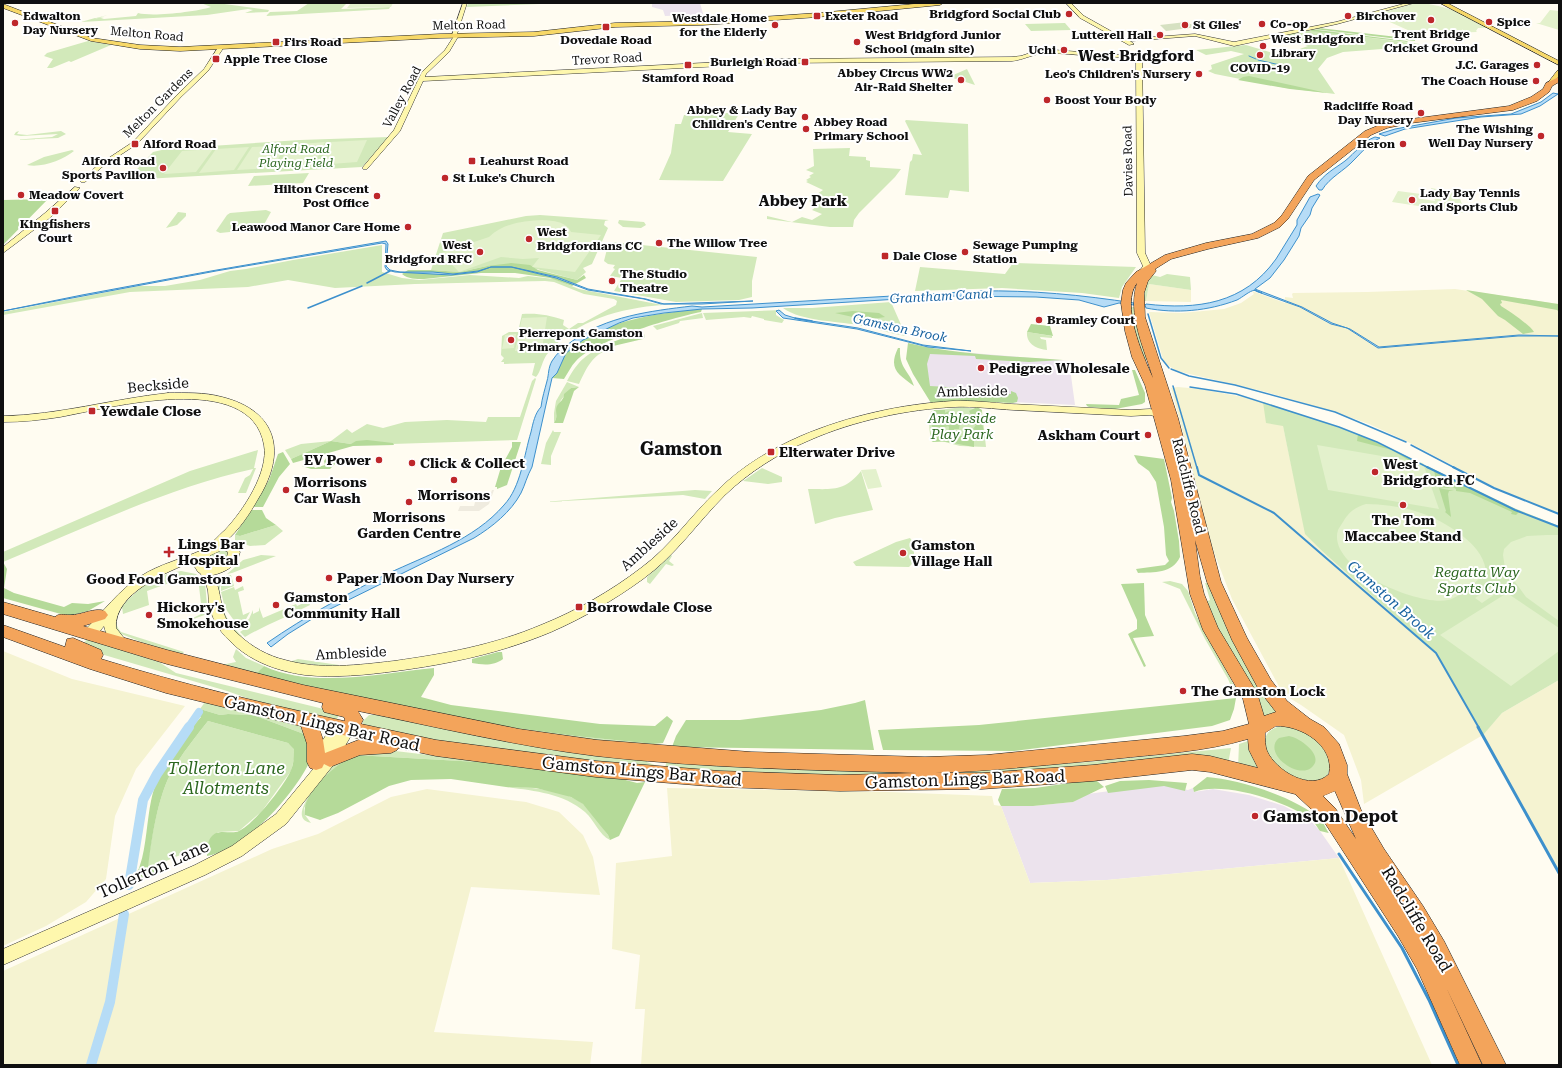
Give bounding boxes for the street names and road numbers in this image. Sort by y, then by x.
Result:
street label: Melton Road [432,17,506,33]
street label: Melton Road [110,24,185,44]
street label: Trevor Road [571,50,643,68]
street label: Valley Road [380,64,424,130]
street label: Melton Gardens [120,65,196,141]
street label: Davies Road [1120,125,1136,197]
street label: Beckside [127,374,190,396]
street label: Ambleside [936,382,1008,400]
street label: Radcliffe Road [1169,436,1209,536]
street label: Ambleside [617,514,681,574]
street label: Ambleside [315,643,387,663]
street label: Gamston Lings Bar Road [222,691,422,755]
street label: Gamston Lings Bar Road [541,752,743,790]
street label: Gamston Lings Bar Road [864,766,1066,792]
street label: Tollerton Lane [94,835,212,903]
street label: Radcliffe Road [1378,863,1456,975]

